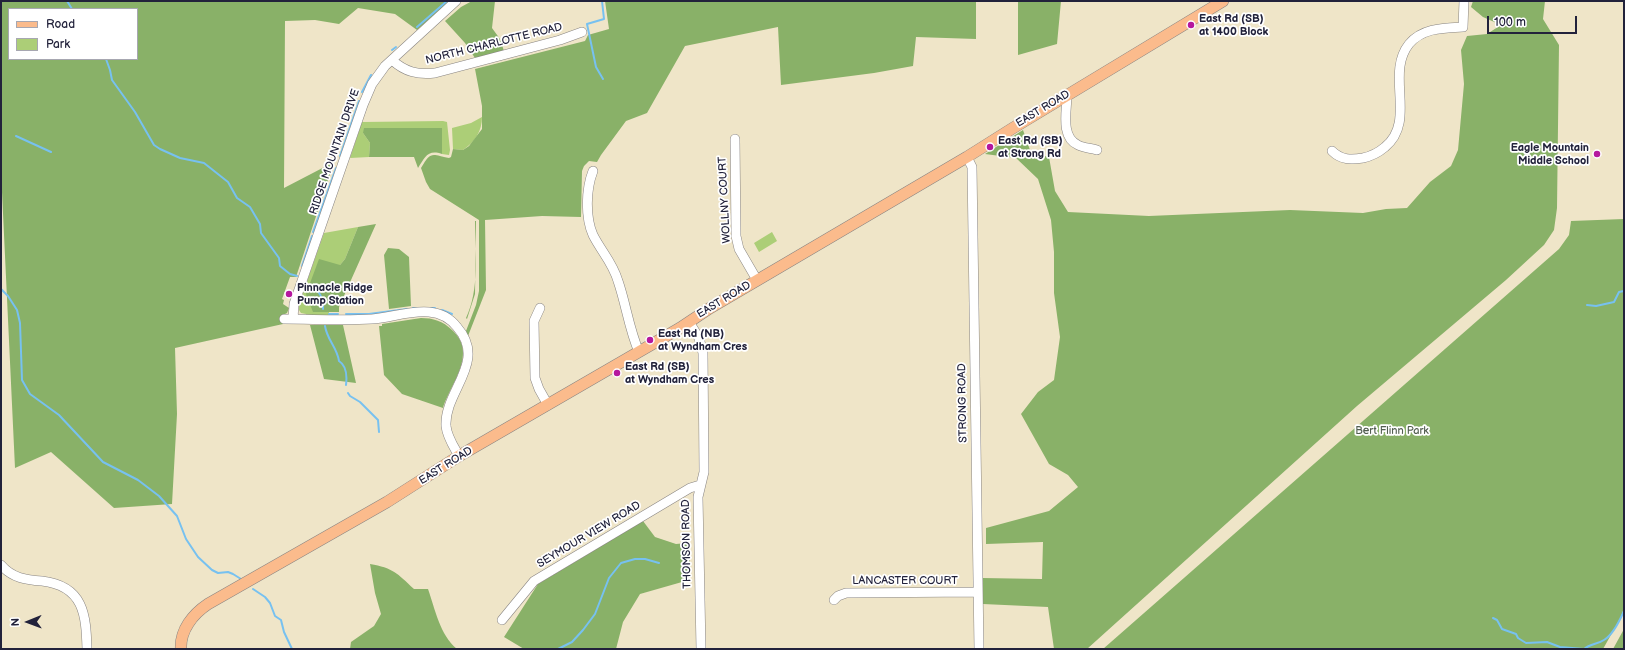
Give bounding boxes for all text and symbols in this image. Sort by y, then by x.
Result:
legend [8,8,138,60]
scale bar [1489,8,1579,34]
place label: East Rd (SB) at 1400 Block [1199,12,1268,38]
text: 100 m [1494,15,1526,30]
text: Road [46,17,75,32]
marker: East Rd (SB) at 1400 Block [1186,20,1196,30]
street label: NORTH CHARLOTTE ROAD [424,21,564,67]
text: Park [46,37,70,52]
street label: RIDGE MOUNTAIN DRIVE [307,87,363,217]
street label: EAST ROAD [1014,88,1072,130]
place label: East Rd (SB) at Strong Rd [998,134,1062,160]
place label: Eagle Mountain Middle School [1511,141,1589,167]
marker: East Rd (SB) at Strong Rd [985,142,995,152]
marker: Eagle Mountain Middle School [1592,149,1602,159]
street label: WOLLNY COURT [716,156,734,244]
street label: EAST ROAD [695,279,753,321]
place label: Pinnacle Ridge Pump Station [297,281,372,307]
marker: Pinnacle Ridge Pump Station [284,289,294,299]
place label: East Rd (NB) at Wyndham Cres [658,327,747,353]
marker: East Rd (NB) at Wyndham Cres [645,335,655,345]
place label: East Rd (SB) at Wyndham Cres [625,360,714,386]
street label: STRONG ROAD [956,363,970,443]
marker: East Rd (SB) at Wyndham Cres [612,368,622,378]
park label: Bert Flinn Park [1355,424,1429,438]
street label: EAST ROAD [417,444,475,488]
street label: SEYMOUR VIEW ROAD [535,499,643,571]
street label: THOMSON ROAD [680,499,694,589]
street label: LANCASTER COURT [852,574,958,588]
north arrow [8,602,48,642]
text: N [9,618,22,626]

